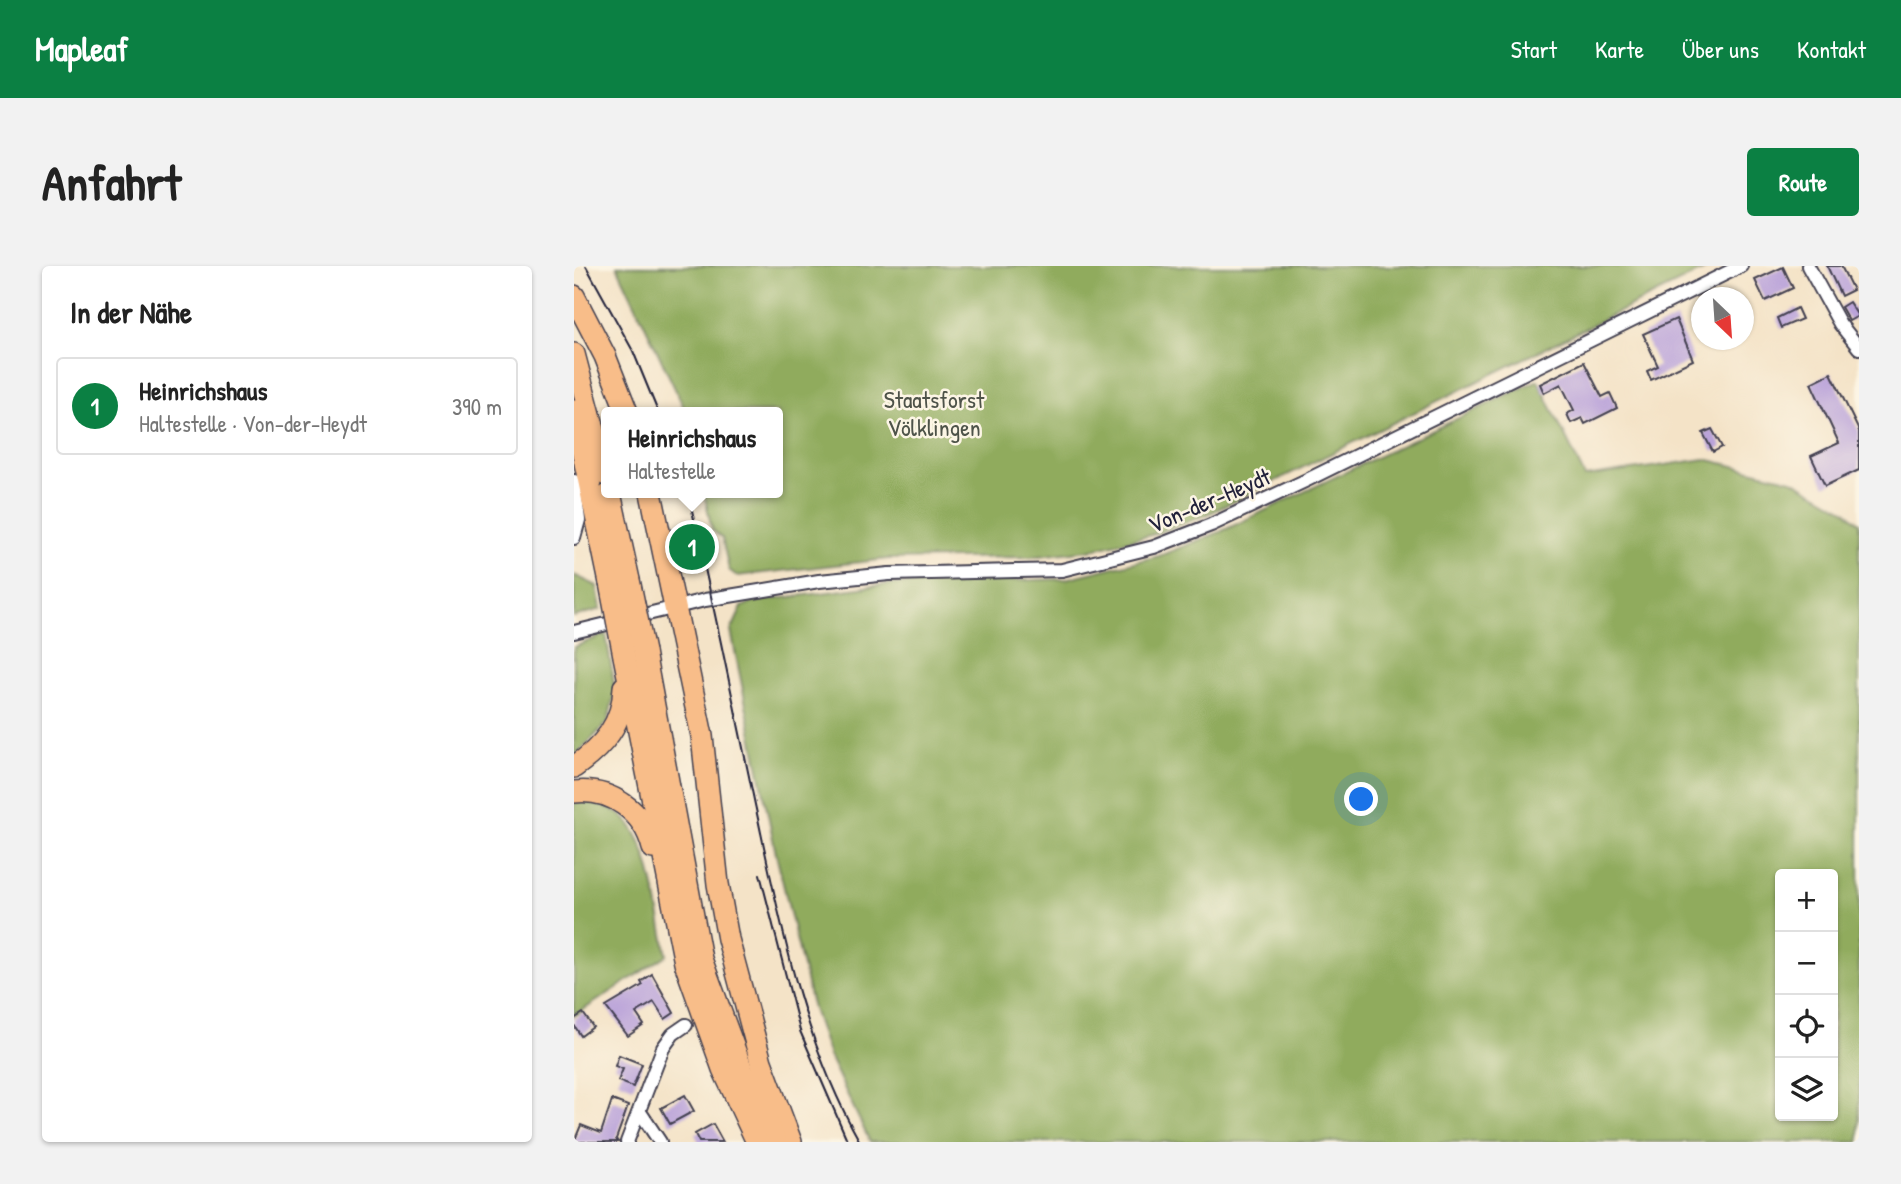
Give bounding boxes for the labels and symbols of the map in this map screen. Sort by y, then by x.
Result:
north arrow [1691,287,1754,350]
park label: Staatsforst Völklingen [884,383,985,443]
street label: Von-der-Heydt [1143,460,1276,540]
pin: 1 [669,521,715,573]
your location [1344,782,1378,816]

